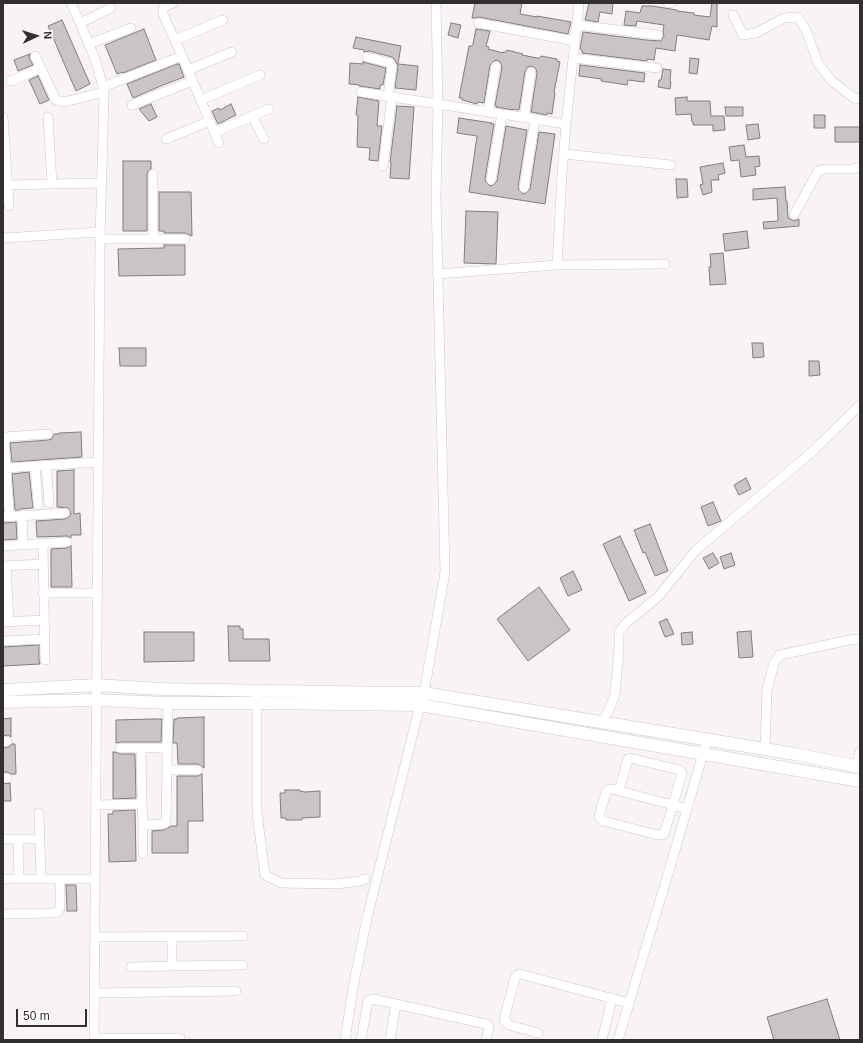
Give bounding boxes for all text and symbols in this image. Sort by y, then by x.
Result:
north arrow [16,16,56,56]
text: N [42,31,54,40]
scale bar [18,1001,89,1027]
text: 50 m [23,1009,50,1023]

